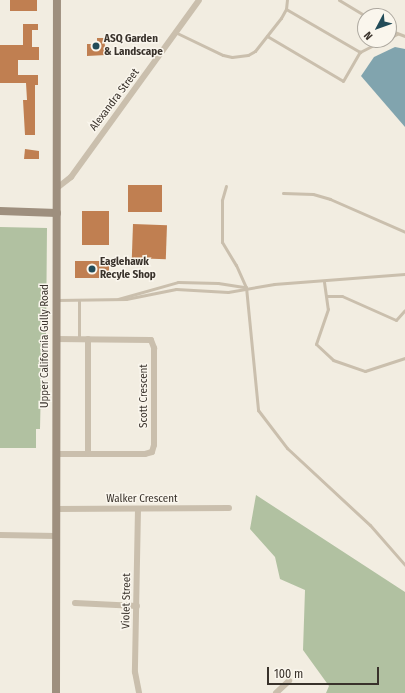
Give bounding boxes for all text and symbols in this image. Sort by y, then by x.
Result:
north arrow [357,8,397,48]
text: N [361,29,375,42]
place label: ASQ Garden & Landscape [104,33,163,59]
marker: ASQ Garden & Landscape [91,41,101,51]
street label: Alexandra Street [87,66,143,134]
place label: Eaglehawk Recyle Shop [100,256,156,282]
marker: Eaglehawk Recyle Shop [87,264,97,274]
street label: Upper California Gully Road [38,284,52,408]
street label: Scott Crescent [137,364,151,428]
street label: Walker Crescent [106,492,178,506]
street label: Violet Street [120,573,134,629]
scale bar [269,659,381,685]
text: 100 m [274,667,303,681]

